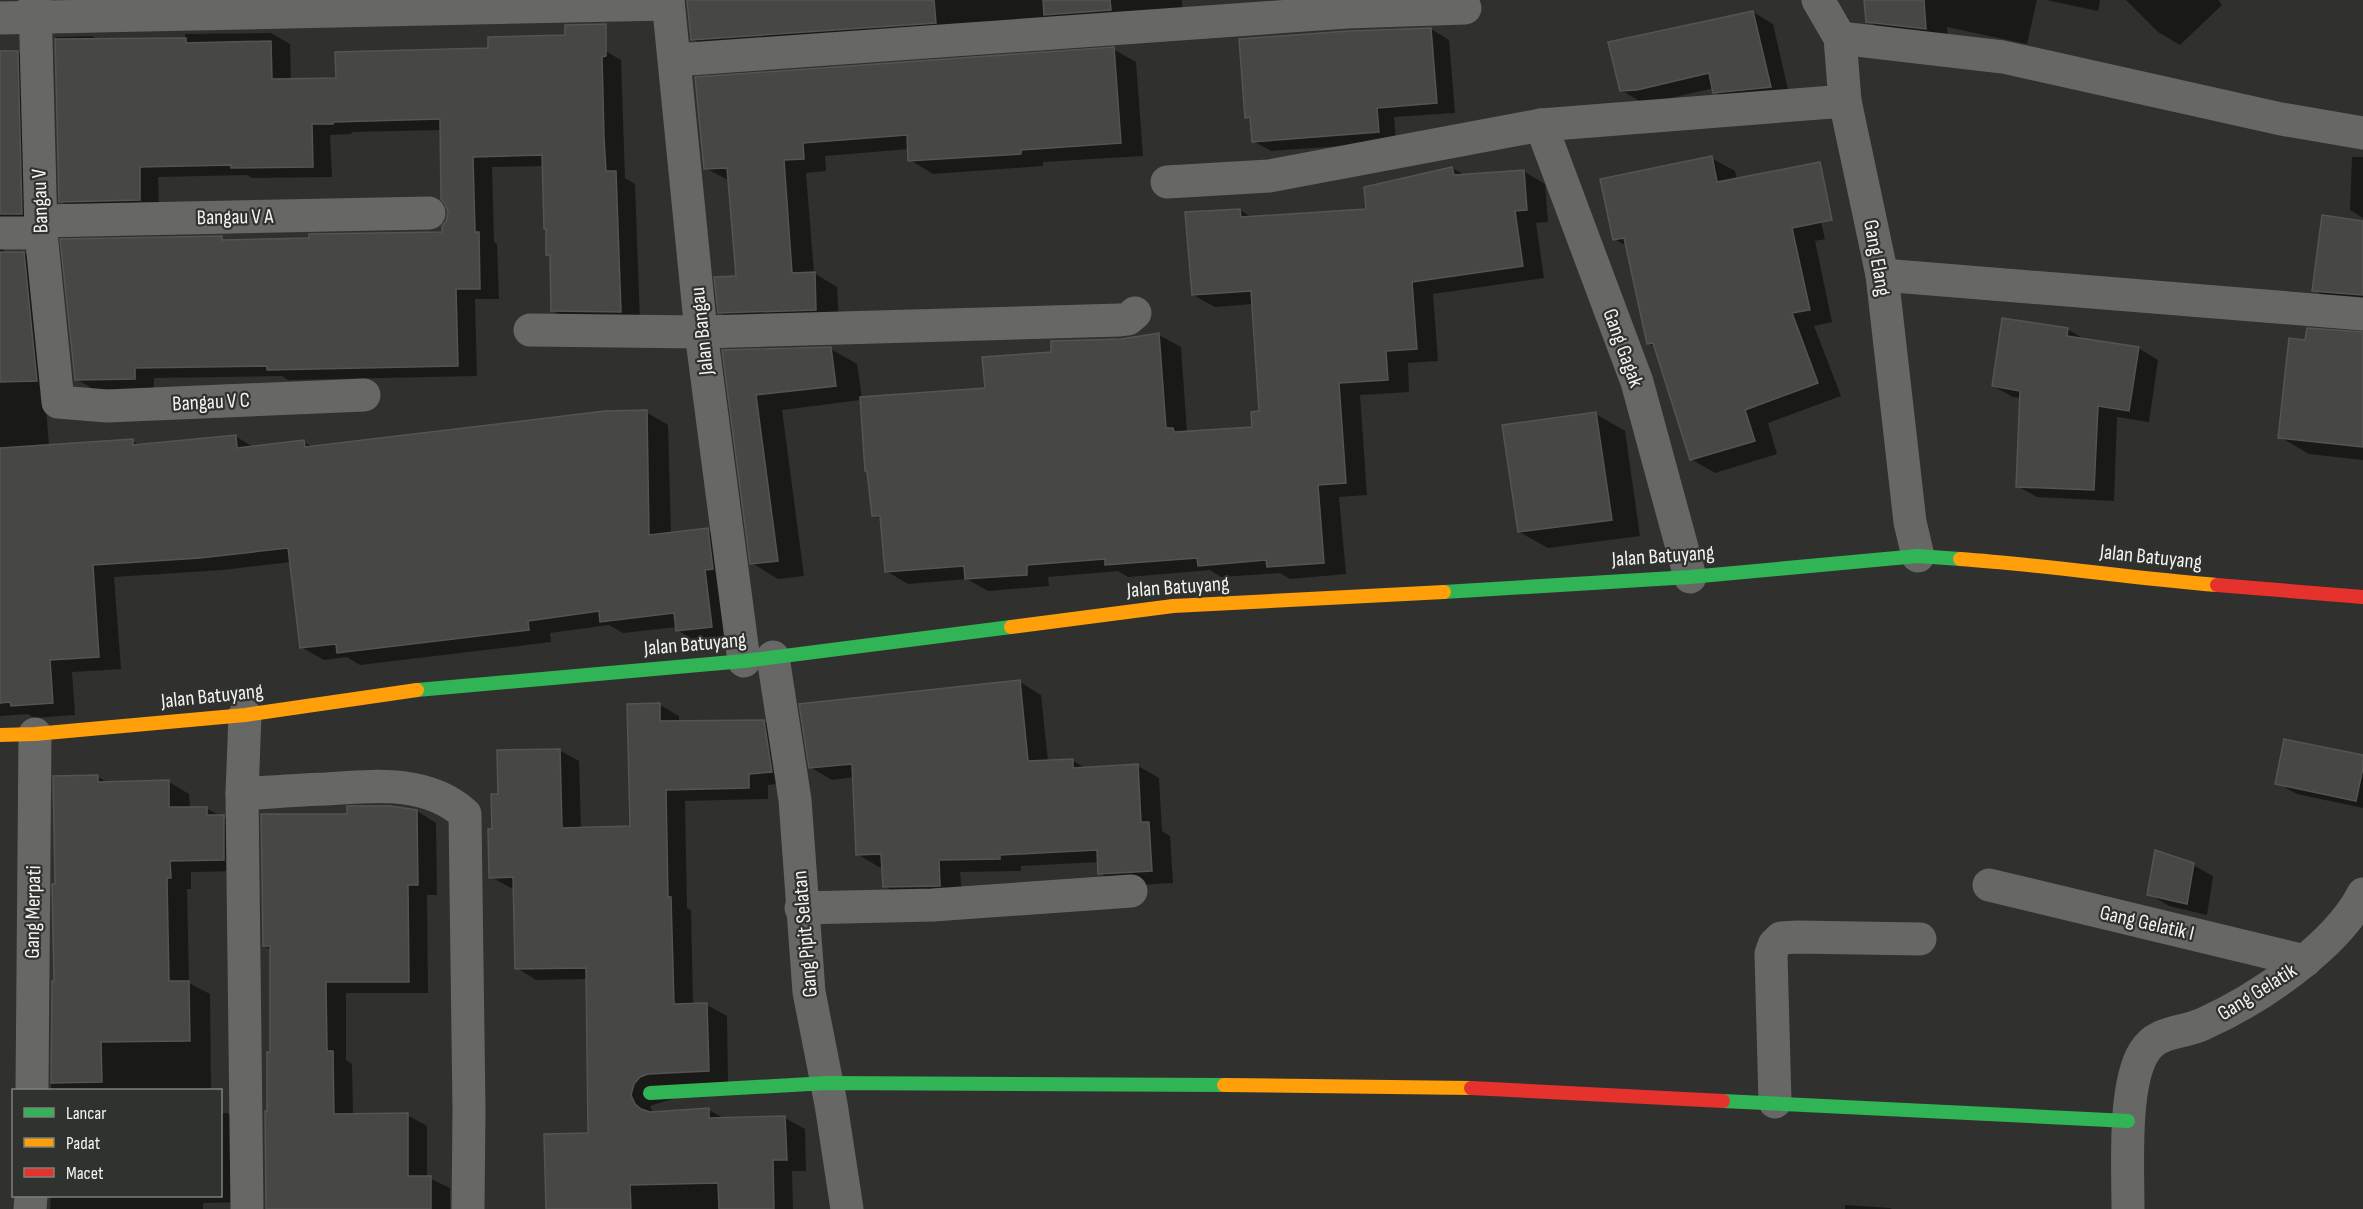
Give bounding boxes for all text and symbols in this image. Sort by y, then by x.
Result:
street label: Bangau V [26,168,54,234]
street label: Bangau V A [196,204,275,230]
street label: Gang Elang [1858,218,1896,298]
street label: Jalan Bangau [685,286,719,377]
street label: Gang Gagak [1597,305,1649,391]
street label: Bangau V C [172,387,250,417]
street label: Jalan Batuyang [2098,539,2203,575]
street label: Jalan Batuyang [1610,540,1715,572]
street label: Jalan Batuyang [1125,571,1230,603]
street label: Jalan Batuyang [642,627,747,661]
street label: Jalan Batuyang [159,678,264,714]
street label: Gang Merpati [20,865,46,959]
street label: Gang Pipit Selatan [787,870,823,998]
street label: Gang Gelatik I [2097,900,2197,946]
street label: Gang Gelatik [2213,958,2301,1026]
legend [12,1089,222,1197]
text: Lancar [66,1103,106,1124]
text: Padat [66,1133,101,1154]
text: Macet [66,1163,104,1184]

